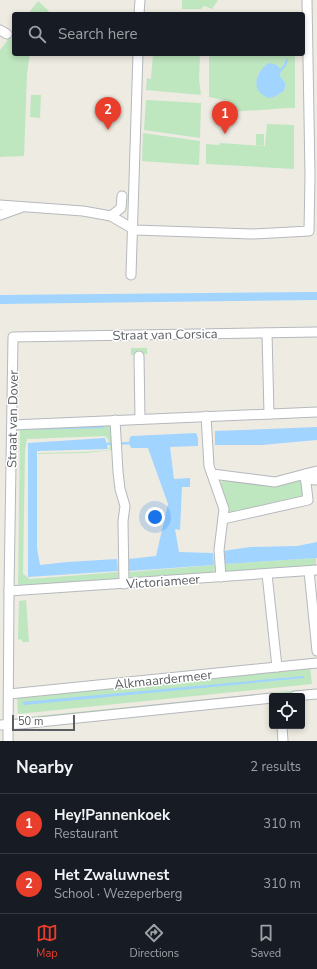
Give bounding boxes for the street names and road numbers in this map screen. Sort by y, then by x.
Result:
street label: Straat van Corsica [112,325,218,345]
street label: Straat van Dover [3,370,23,468]
street label: Victoriameer [125,570,201,594]
street label: Alkmaardermeer [113,666,213,694]

